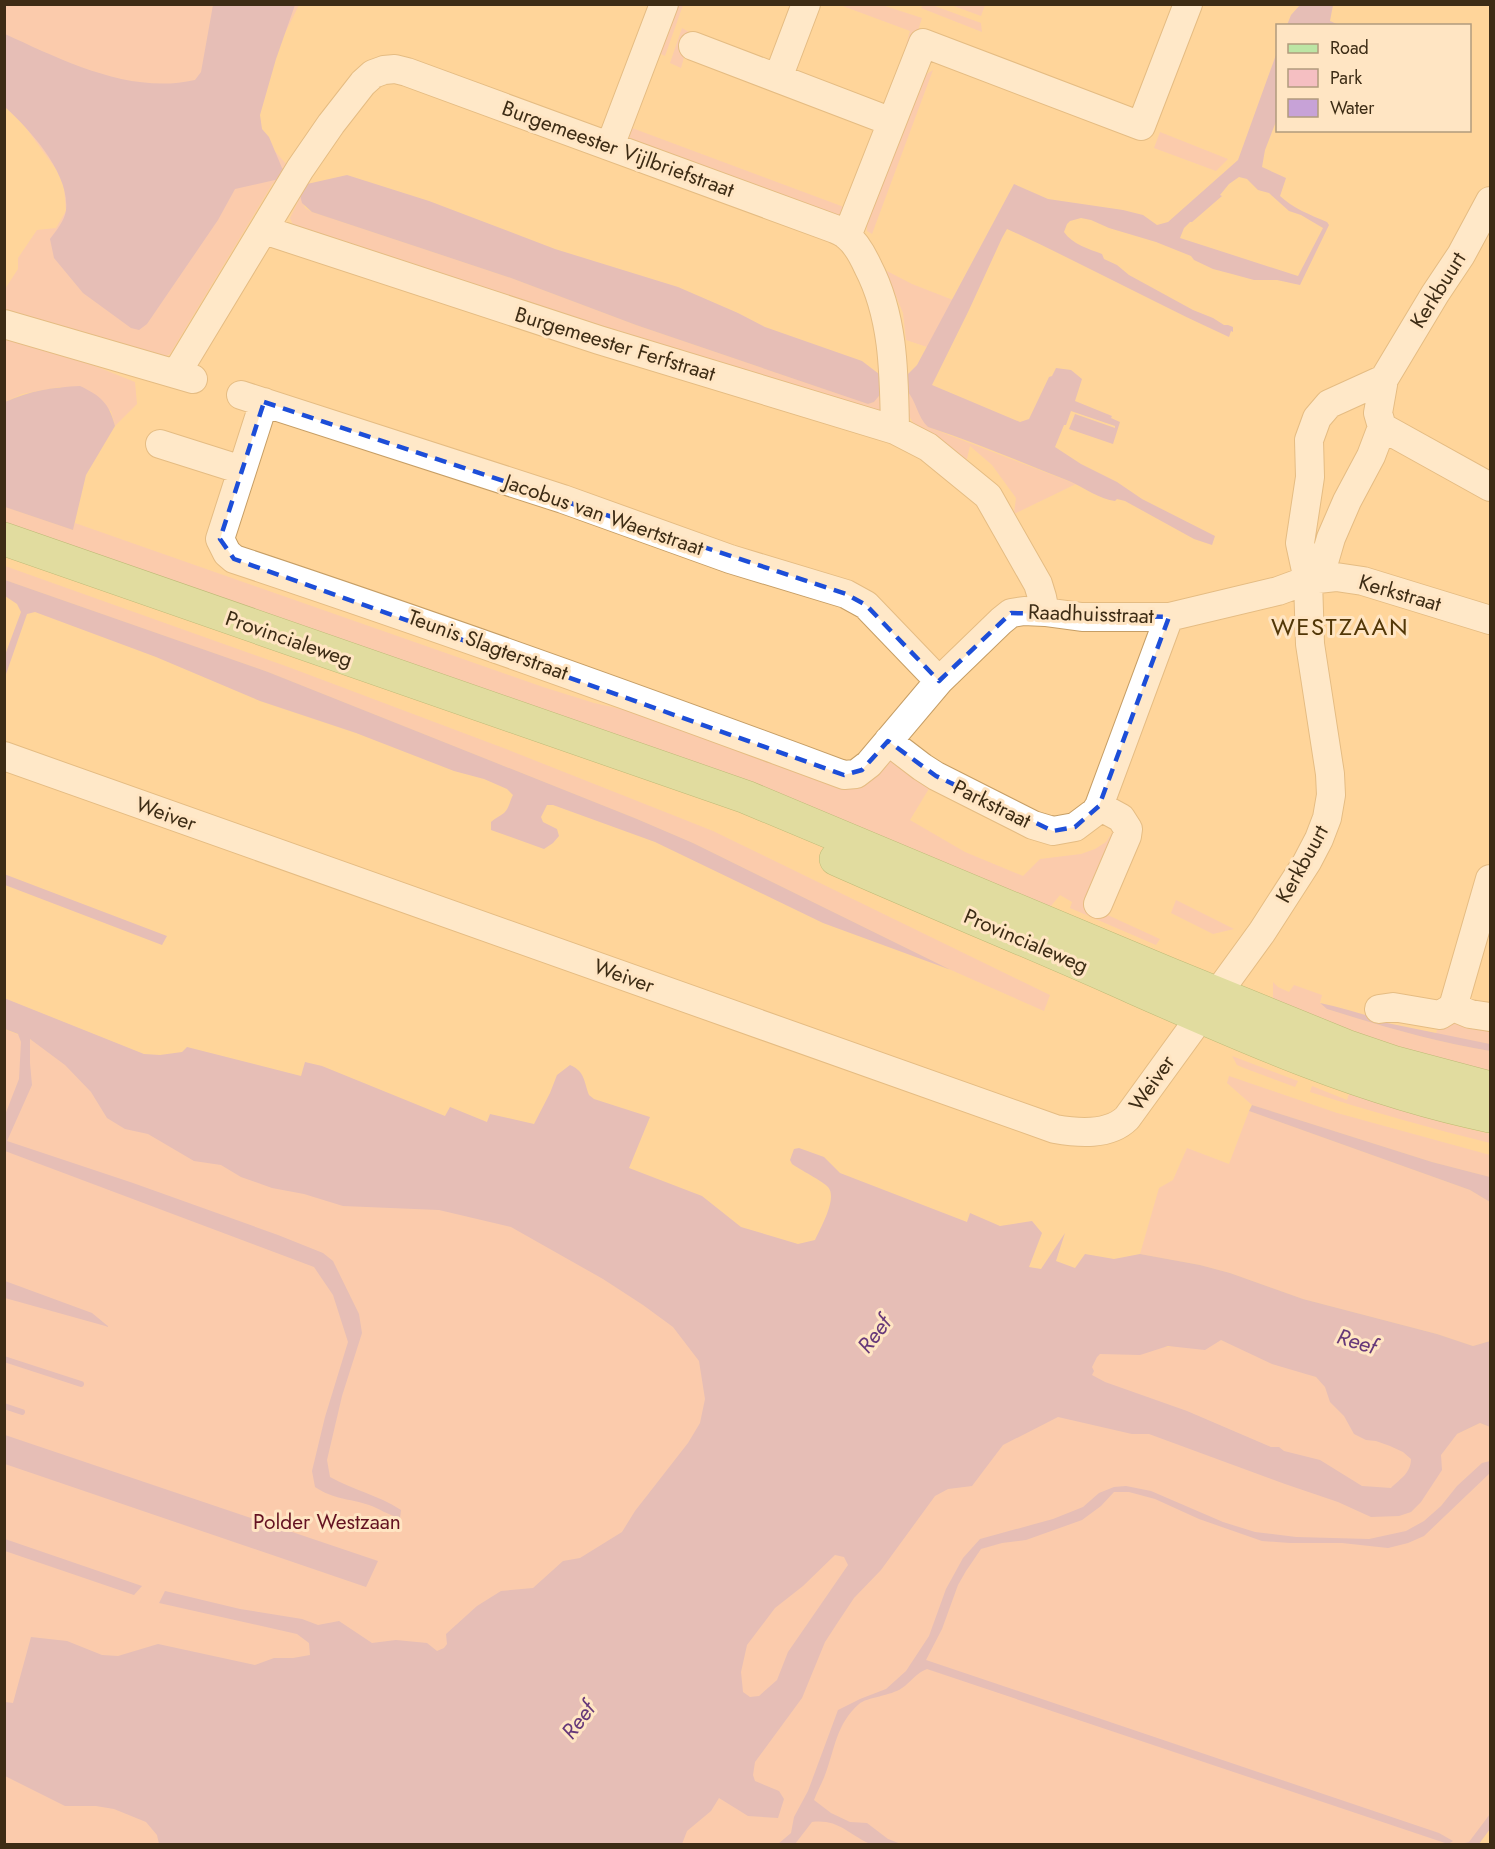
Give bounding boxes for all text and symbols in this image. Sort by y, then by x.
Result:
legend [1276,24,1471,132]
text: Road [1330,35,1369,61]
text: Park [1330,65,1362,91]
street label: Burgemeester Vijlbriefstraat [498,93,738,205]
text: Water [1330,95,1375,121]
street label: Kerkbuurt [1403,246,1473,334]
street label: Burgemeester Ferfstraat [511,299,719,389]
street label: Jacobus van Waertstraat [498,466,708,563]
street label: Kerkstraat [1355,567,1445,619]
street label: Raadhuisstraat [1028,597,1154,631]
street label: Teunis Slagterstraat [404,602,572,688]
street label: Provincialeweg [221,603,357,675]
district label: WESTZAAN [1271,609,1409,644]
street label: Parkstraat [948,772,1036,836]
street label: Weiver [132,789,201,839]
street label: Kerkbuurt [1268,820,1336,908]
street label: Provincialeweg [959,901,1093,981]
street label: Weiver [590,951,659,1001]
street label: Weiver [1122,1048,1183,1117]
water label: Reef [849,1306,901,1360]
water label: Reef [1333,1320,1384,1363]
park label: Polder Westzaan [253,1507,401,1537]
water label: Reef [553,1692,605,1746]

